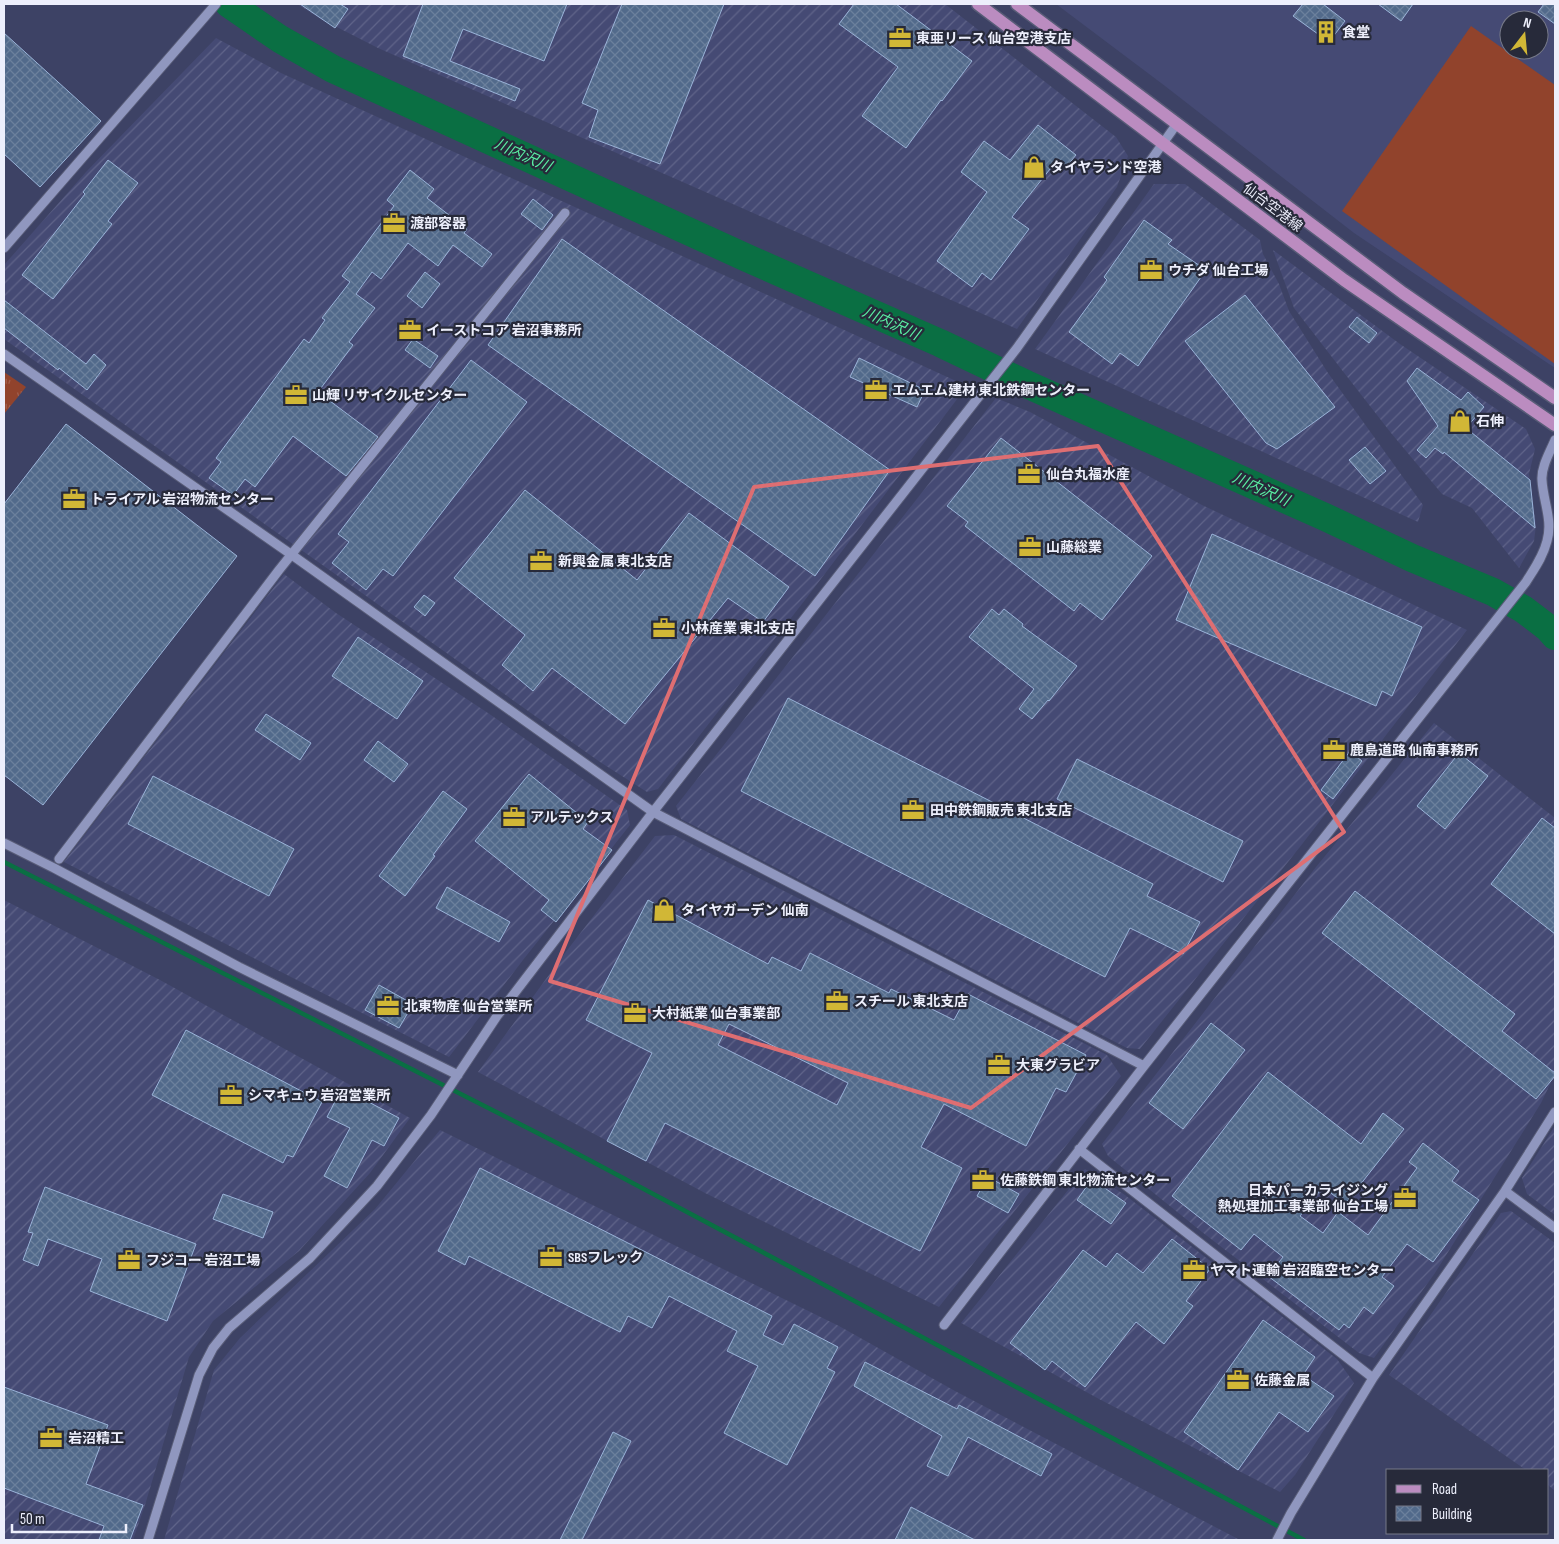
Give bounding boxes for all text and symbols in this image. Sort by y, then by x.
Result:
north arrow [1499,10,1549,60]
text: N [1522,14,1533,32]
building icon: 食堂 [1313,19,1339,45]
place label: 食堂 [1342,24,1370,41]
office icon: 東亜リース 仙台空港支店 [887,25,913,51]
place label: 東亜リース 仙台空港支店 [916,30,1071,47]
water label: 川内沢川 [492,135,556,177]
shop icon: タイヤランド空港 [1021,154,1047,180]
place label: タイヤランド空港 [1050,159,1162,176]
street label: 仙台空港線 [1240,180,1306,235]
office icon: 渡部容器 [381,210,407,236]
place label: 渡部容器 [410,215,467,232]
office icon: ウチダ 仙台工場 [1138,257,1164,283]
place label: ウチダ 仙台工場 [1168,262,1268,279]
water label: 川内沢川 [860,303,924,345]
office icon: イーストコア 岩沼事務所 [397,317,423,343]
place label: イーストコア 岩沼事務所 [426,322,581,339]
office icon: エムエム建材 東北鉄鋼センター [863,377,889,403]
office icon: 山輝 リサイクルセンター [283,382,309,408]
place label: エムエム建材 東北鉄鋼センター [892,382,1090,399]
place label: 山輝 リサイクルセンター [312,387,467,404]
shop icon: 石伸 [1447,408,1473,434]
place label: 石伸 [1476,413,1504,430]
office icon: 仙台丸福水産 [1016,461,1042,487]
place label: 仙台丸福水産 [1046,466,1130,483]
water label: 川内沢川 [1230,469,1294,511]
office icon: トライアル 岩沼物流センター [61,486,87,512]
place label: トライアル 岩沼物流センター [90,491,274,508]
office icon: 山藤総業 [1017,534,1043,560]
place label: 山藤総業 [1046,539,1102,556]
office icon: 新興金属 東北支店 [528,548,554,574]
place label: 新興金属 東北支店 [558,553,672,570]
office icon: 小林産業 東北支店 [651,615,677,641]
place label: 小林産業 東北支店 [681,620,795,637]
office icon: 鹿島道路 仙南事務所 [1321,737,1347,763]
place label: 鹿島道路 仙南事務所 [1350,742,1478,759]
office icon: 田中鉄鋼販売 東北支店 [900,797,926,823]
place label: 田中鉄鋼販売 東北支店 [930,802,1072,819]
office icon: アルテックス [501,804,527,830]
place label: アルテックス [530,809,613,826]
shop icon: タイヤガーデン 仙南 [651,897,677,923]
place label: タイヤガーデン 仙南 [681,902,809,919]
office icon: スチール 東北支店 [824,988,850,1014]
office icon: 北東物産 仙台営業所 [375,993,401,1019]
place label: スチール 東北支店 [854,993,968,1010]
place label: 北東物産 仙台営業所 [404,998,532,1015]
office icon: 大村紙業 仙台事業部 [622,1000,648,1026]
place label: 大村紙業 仙台事業部 [652,1005,780,1022]
office icon: 大東グラビア [986,1052,1012,1078]
place label: 大東グラビア [1016,1057,1100,1074]
office icon: シマキュウ 岩沼営業所 [218,1082,244,1108]
place label: シマキュウ 岩沼営業所 [248,1087,390,1104]
office icon: 佐藤鉄鋼 東北物流センター [970,1167,996,1193]
place label: 佐藤鉄鋼 東北物流センター [1000,1172,1170,1189]
place label: 日本パーカライジング 熱処理加工事業部 仙台工場 [1218,1182,1388,1215]
office icon: 日本パーカライジング 熱処理加工事業部 仙台工場 [1392,1185,1418,1211]
office icon: SBSフレック [538,1244,564,1270]
office icon: フジコー 岩沼工場 [116,1247,142,1273]
place label: SBSフレック [568,1249,643,1266]
place label: フジコー 岩沼工場 [146,1252,260,1269]
office icon: ヤマト運輸 岩沼臨空センター [1181,1257,1207,1283]
place label: ヤマト運輸 岩沼臨空センター [1210,1262,1394,1279]
office icon: 佐藤金属 [1225,1367,1251,1393]
place label: 佐藤金属 [1254,1372,1310,1389]
office icon: 岩沼精工 [38,1425,64,1451]
place label: 岩沼精工 [68,1430,124,1447]
legend [1386,1469,1549,1534]
text: Road [1432,1480,1457,1499]
scale bar [12,1502,126,1534]
text: Building [1432,1505,1472,1524]
text: 50 m [20,1510,45,1529]

